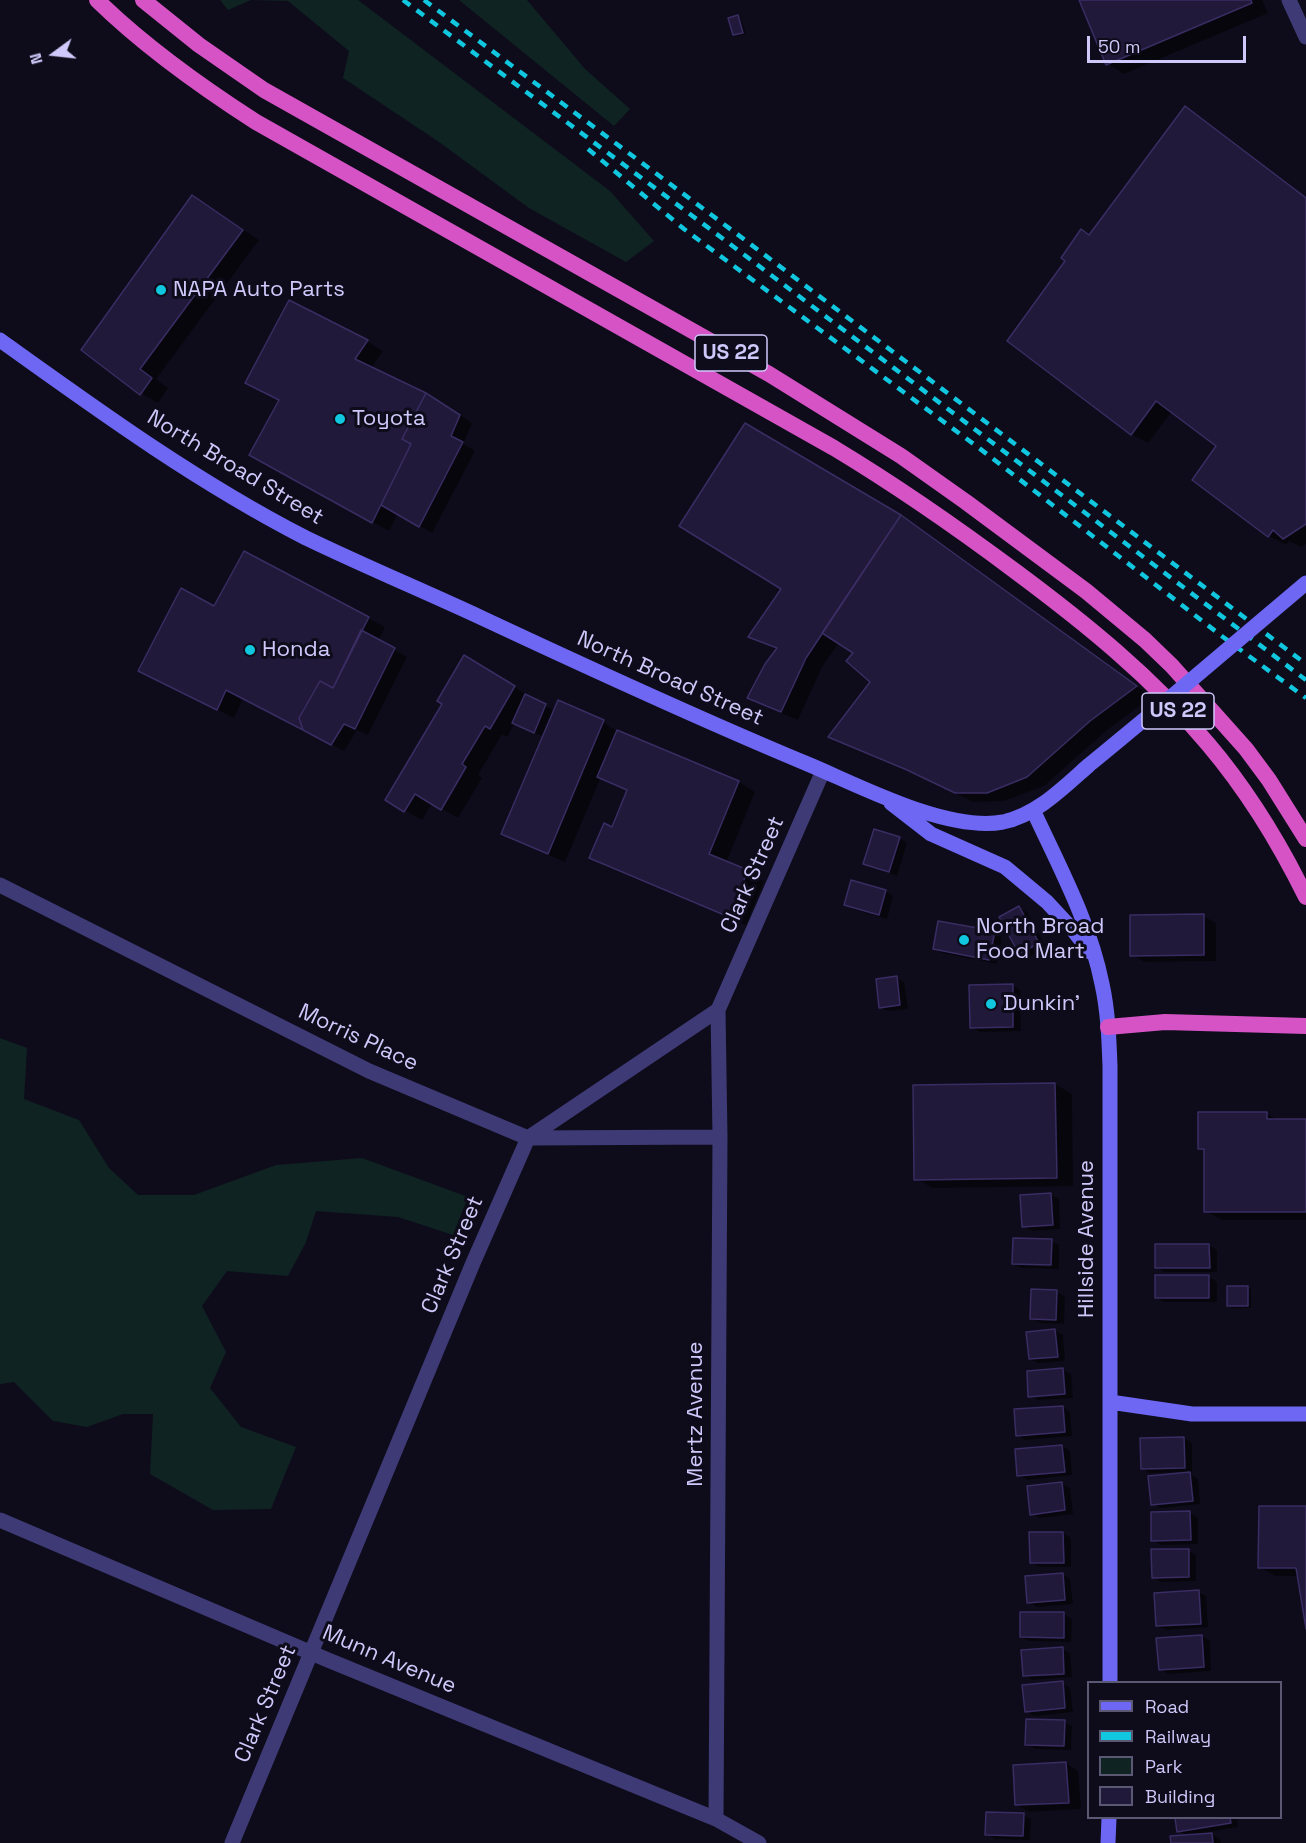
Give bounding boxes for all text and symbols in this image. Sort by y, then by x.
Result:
north arrow [24,24,84,84]
scale bar [1090,24,1249,62]
text: 50 m [1098,35,1140,58]
text: N [25,51,48,67]
place label: NAPA Auto Parts [173,277,345,303]
marker: NAPA Auto Parts [154,283,168,297]
road number: US 22 [695,335,767,371]
street label: North Broad Street [142,405,328,531]
place label: Toyota [352,406,426,432]
marker: Toyota [333,412,347,426]
street label: North Broad Street [573,626,767,732]
place label: Honda [262,637,330,663]
marker: Honda [243,643,257,657]
road number: US 22 [1142,693,1214,729]
street label: Clark Street [715,812,791,938]
place label: North Broad Food Mart [976,914,1104,966]
marker: North Broad Food Mart [957,933,971,947]
place label: Dunkin' [1003,991,1080,1017]
marker: Dunkin' [984,997,998,1011]
street label: Morris Place [294,999,422,1077]
street label: Hillside Avenue [1074,1160,1100,1318]
street label: Clark Street [416,1192,490,1318]
street label: Mertz Avenue [683,1341,709,1487]
street label: Munn Avenue [318,1620,460,1700]
street label: Clark Street [229,1641,303,1767]
legend [1087,1681,1282,1819]
text: Road [1145,1695,1189,1718]
text: Railway [1145,1725,1211,1748]
text: Park [1145,1755,1182,1778]
text: Building [1145,1785,1215,1808]

